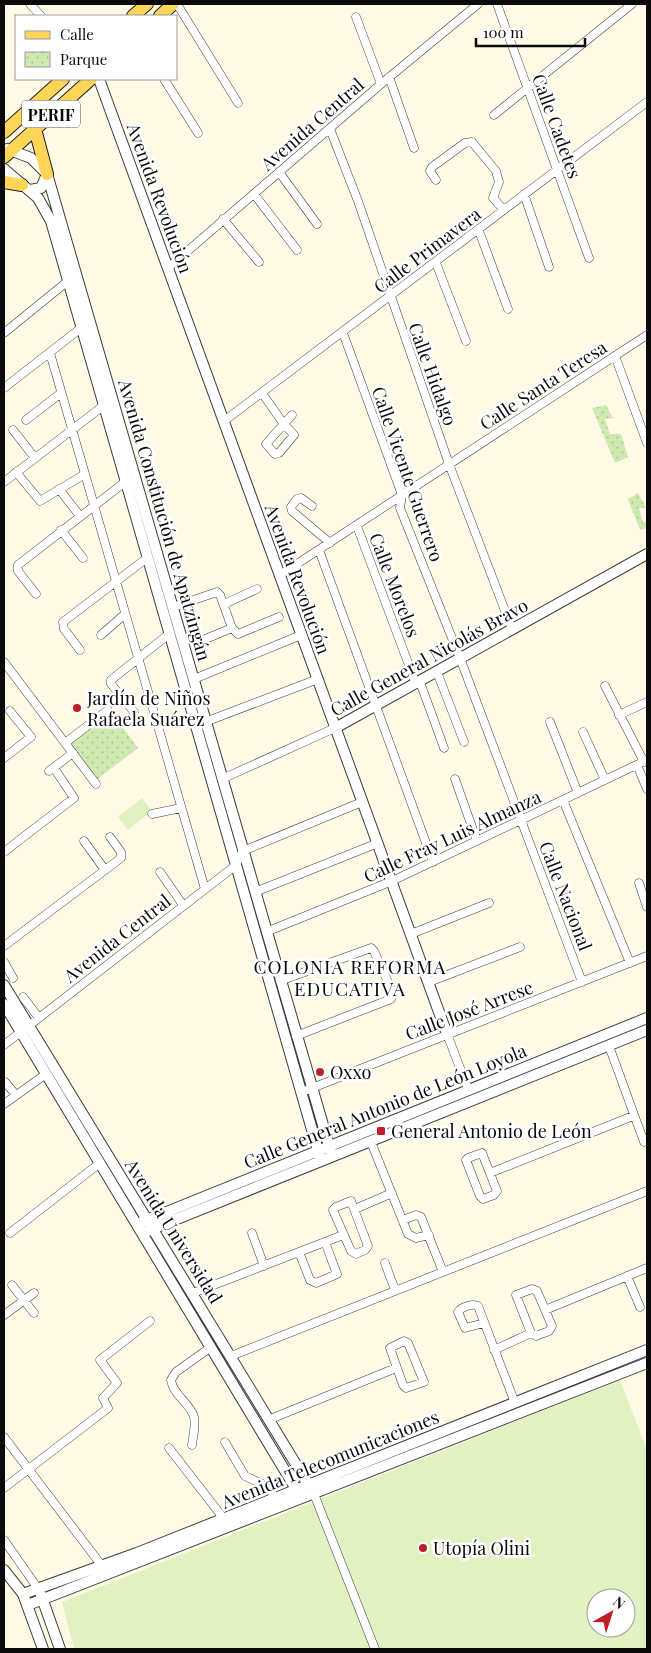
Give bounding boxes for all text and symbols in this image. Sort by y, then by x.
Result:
legend [15,15,178,80]
scale bar [476,15,585,47]
text: 100 m [483,22,524,42]
text: Calle [60,24,94,44]
text: Parque [60,49,107,69]
street label: Calle Cadetes [527,70,587,182]
street label: Avenida Central [254,72,369,176]
road number: PERIF [22,100,80,128]
street label: Avenida Revolución [121,119,198,277]
street label: Calle Primavera [368,202,486,298]
street label: Calle Hidalgo [403,319,463,429]
street label: Calle Santa Teresa [475,335,611,435]
street label: Avenida Constitución de Apatzingán [113,376,217,664]
street label: Calle Vicente Guerrero [367,383,449,565]
street label: Avenida Revolución [259,500,336,658]
street label: Calle Morelos [364,529,426,641]
street label: Calle General Nicolás Bravo [326,592,532,721]
place label: Jardín de Niños Rafaela Suárez [86,686,211,731]
marker: Jardín de Niños Rafaela Suárez [71,702,83,714]
street label: Calle Fray Luis Almanza [359,784,545,888]
street label: Calle Nacional [534,838,598,954]
street label: Avenida Central [58,889,175,988]
district label: COLONIA REFORMA EDUCATIVA [254,953,446,1001]
street label: Calle José Arrese [402,975,536,1045]
street label: Calle General Antonio de León Loyola [240,1039,530,1173]
place label: Oxxo [330,1060,371,1084]
marker: Oxxo [314,1066,326,1078]
place label: General Antonio de León [391,1120,592,1142]
marker: General Antonio de León [375,1125,387,1137]
street label: Avenida Universidad [119,1153,228,1308]
street label: Avenida Telecomunicaciones [217,1404,442,1514]
place label: Utopía Olini [433,1536,530,1560]
marker: Utopía Olini [417,1542,429,1554]
north arrow [586,1588,636,1638]
text: N [610,1592,629,1613]

